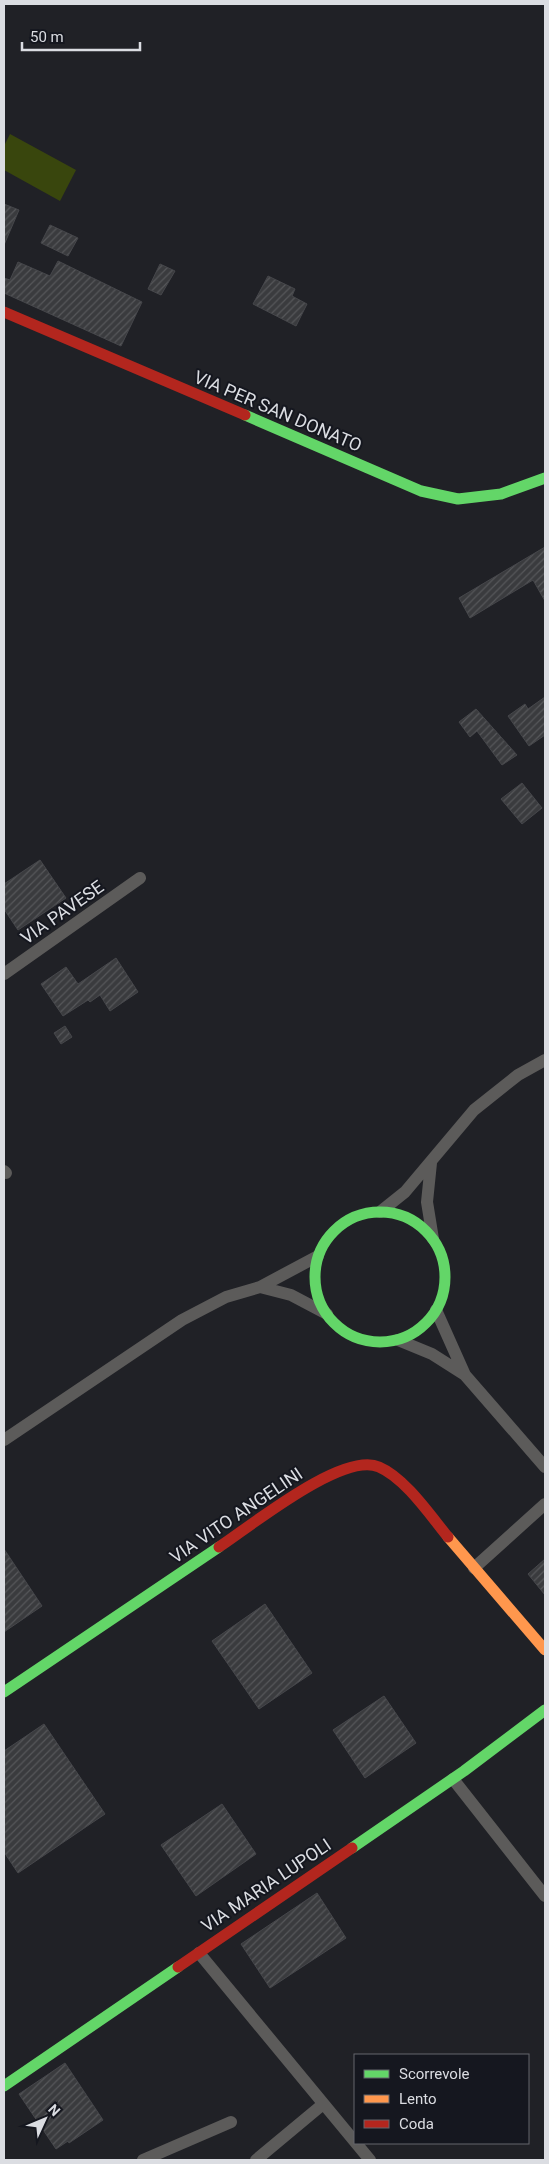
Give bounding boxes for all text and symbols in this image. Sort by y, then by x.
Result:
scale bar [22,20,140,52]
text: 50 m [30,28,64,46]
street label: VIA PER SAN DONATO [191,366,365,456]
street label: VIA PAVESE [16,876,108,948]
street label: VIA VITO ANGELINI [166,1463,306,1567]
street label: VIA MARIA LUPOLI [197,1834,335,1936]
legend [354,2054,529,2144]
text: Scorrevole [399,2065,470,2083]
text: Lento [399,2090,437,2108]
north arrow [20,2094,70,2144]
text: N [45,2101,64,2119]
text: Coda [399,2115,434,2133]

